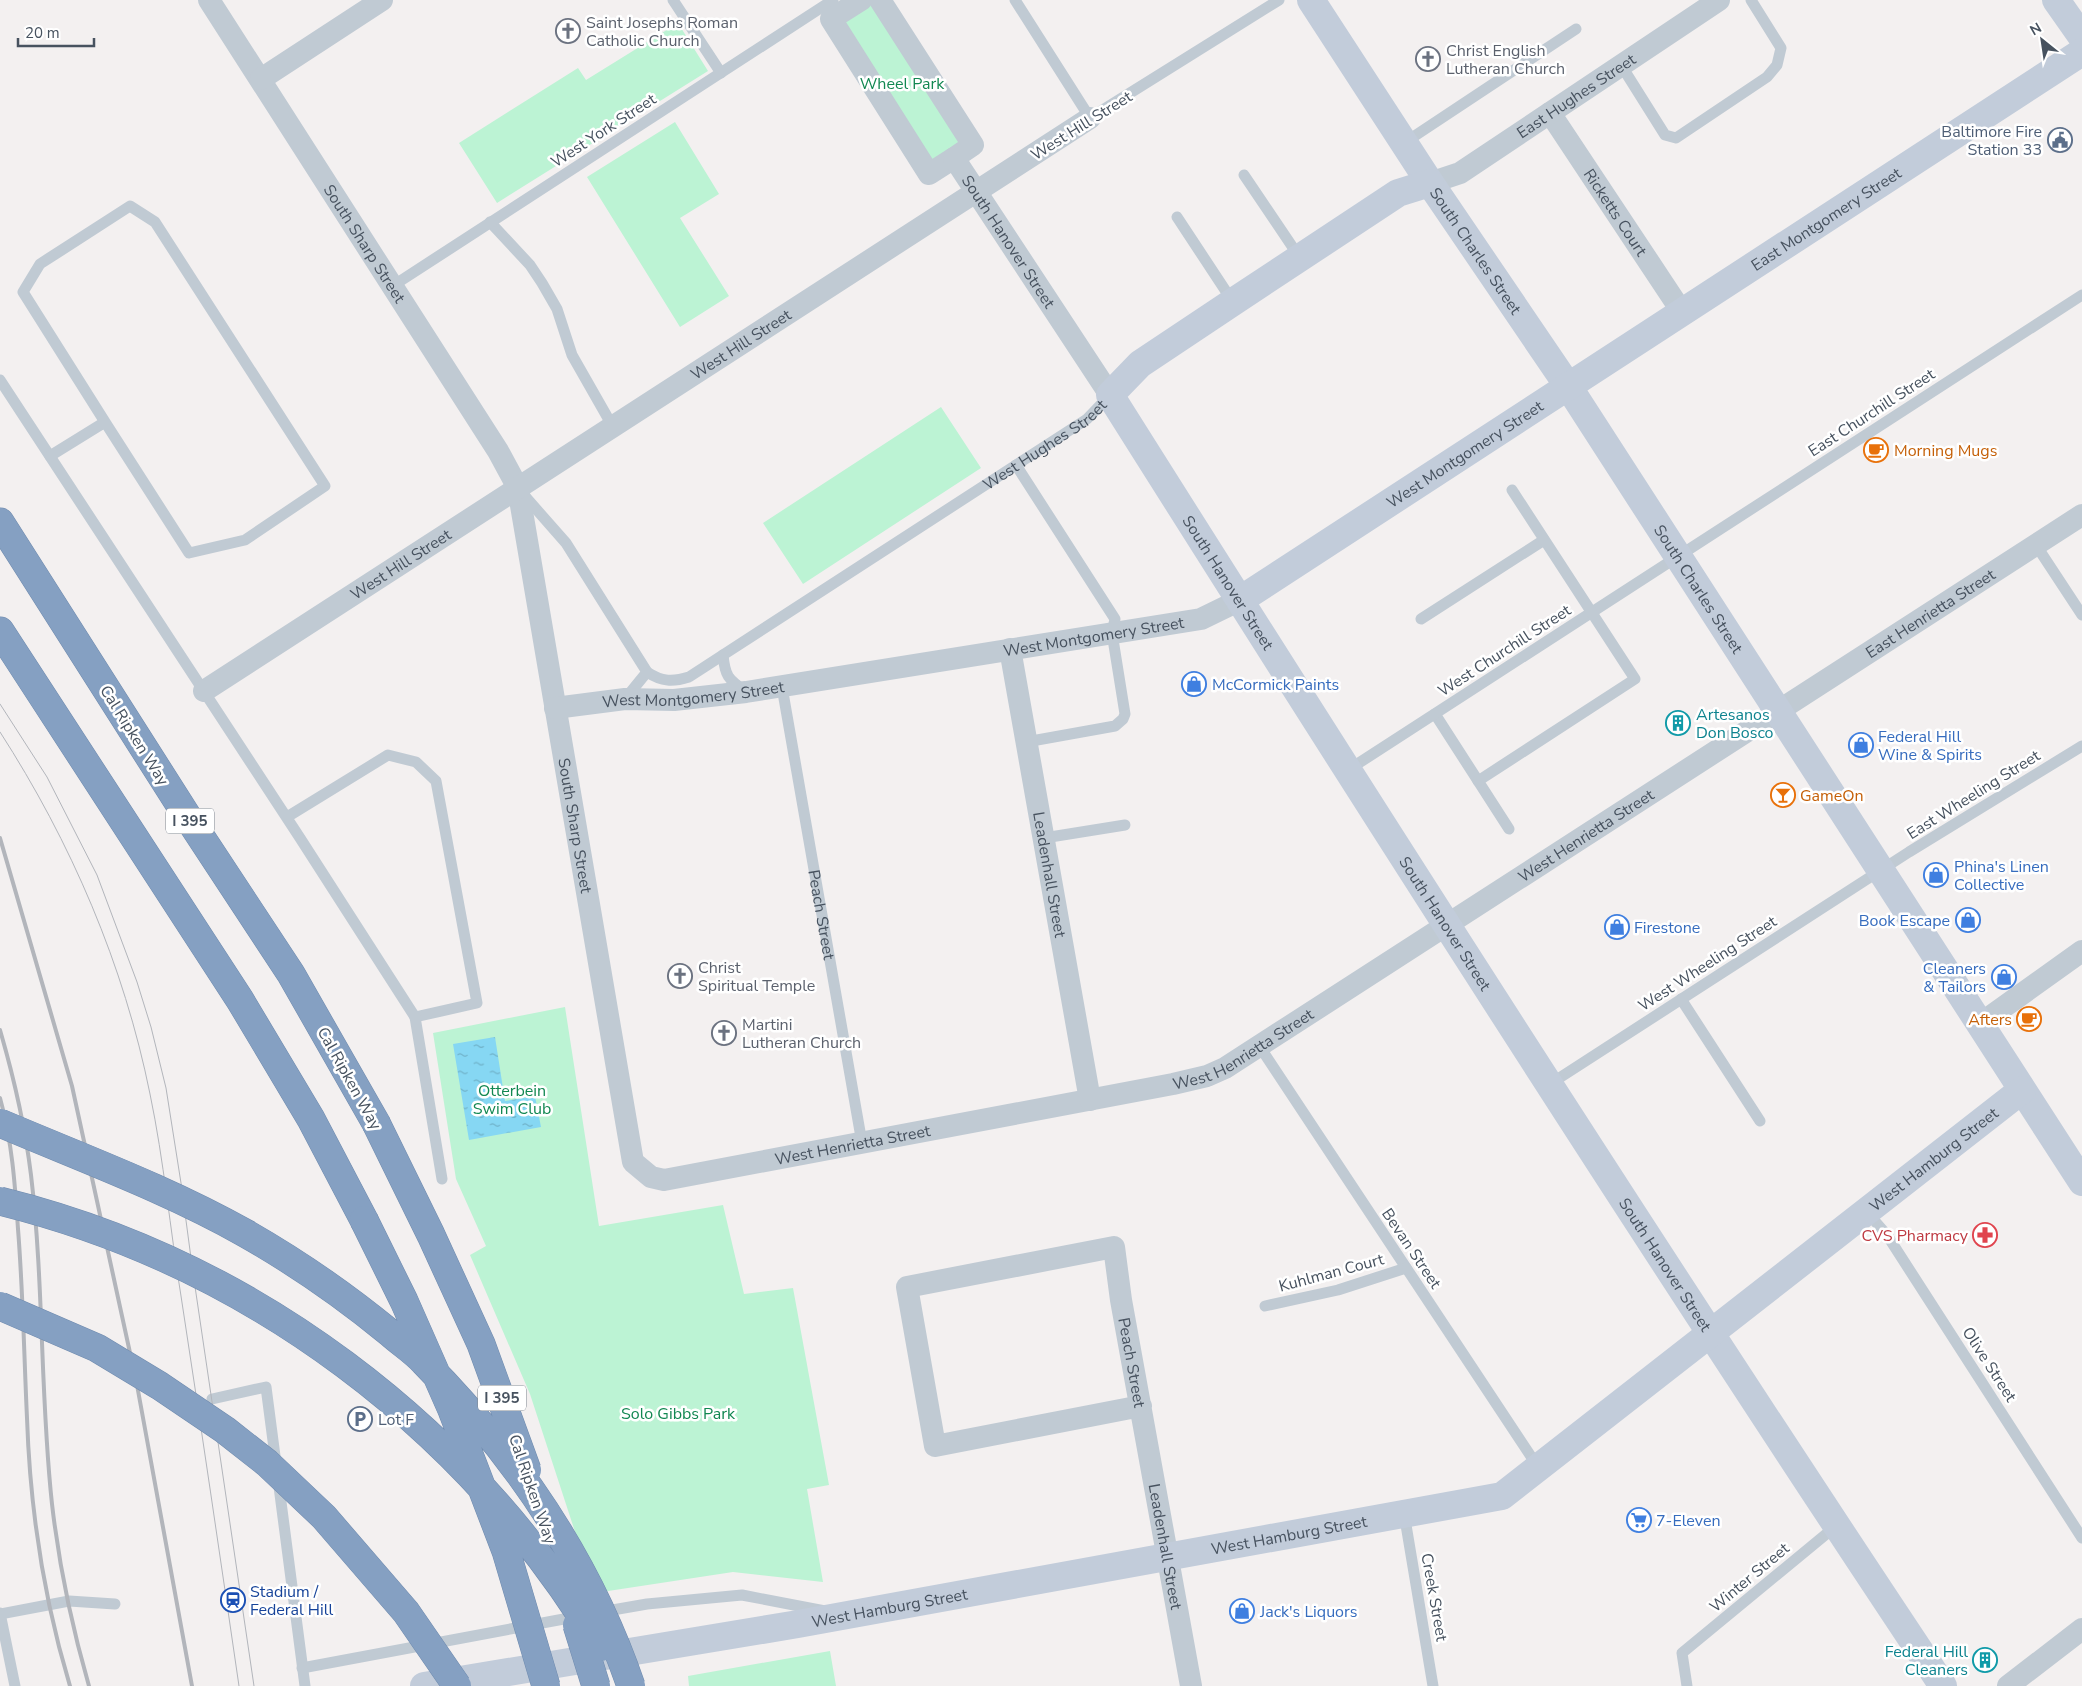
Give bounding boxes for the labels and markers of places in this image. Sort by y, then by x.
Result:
place label: Saint Josephs Roman Catholic Church [586,12,738,52]
church icon: Saint Josephs Roman Catholic Church [555,18,581,44]
place label: Christ English Lutheran Church [1446,40,1565,80]
church icon: Christ English Lutheran Church [1415,46,1441,72]
place label: Baltimore Fire Station 33 [1941,121,2042,161]
public building icon: Baltimore Fire Station 33 [2047,127,2073,153]
cafe icon: Morning Mugs [1863,437,1889,463]
place label: Morning Mugs [1894,440,1997,462]
shop icon: McCormick Paints [1181,671,1207,697]
place label: McCormick Paints [1212,674,1339,696]
place label: Artesanos Don Bosco [1696,704,1774,744]
building icon: Artesanos Don Bosco [1665,710,1691,736]
place label: Federal Hill Wine & Spirits [1878,726,1982,766]
shop icon: Federal Hill Wine & Spirits [1848,732,1874,758]
bar icon: GameOn [1770,782,1796,808]
place label: GameOn [1800,785,1864,807]
place label: Phina's Linen Collective [1954,856,2049,896]
shop icon: Phina's Linen Collective [1923,862,1949,888]
shop icon: Book Escape [1955,907,1981,933]
place label: Book Escape [1859,910,1950,932]
shop icon: Firestone [1604,914,1630,940]
place label: Firestone [1634,917,1700,939]
place label: Christ Spiritual Temple [698,957,815,997]
place label: Cleaners & Tailors [1923,958,1986,998]
church icon: Christ Spiritual Temple [667,963,693,989]
shop icon: Cleaners & Tailors [1991,964,2017,990]
cafe icon: Afters [2016,1006,2042,1032]
place label: Afters [1968,1009,2012,1031]
place label: Martini Lutheran Church [742,1014,861,1054]
church icon: Martini Lutheran Church [711,1020,737,1046]
pharmacy icon: CVS Pharmacy [1972,1222,1998,1248]
place label: CVS Pharmacy [1861,1225,1969,1247]
parking icon: Lot F [347,1406,373,1432]
place label: Lot F [378,1409,414,1431]
supermarket icon: 7-Eleven [1626,1507,1652,1533]
place label: 7-Eleven [1656,1510,1721,1532]
place label: Stadium / Federal Hill [250,1581,333,1621]
station icon: Stadium / Federal Hill [220,1587,246,1613]
shop icon: Jack's Liquors [1229,1598,1255,1624]
place label: Jack's Liquors [1259,1601,1357,1623]
place label: Federal Hill Cleaners [1885,1641,1968,1681]
building icon: Federal Hill Cleaners [1972,1647,1998,1673]

